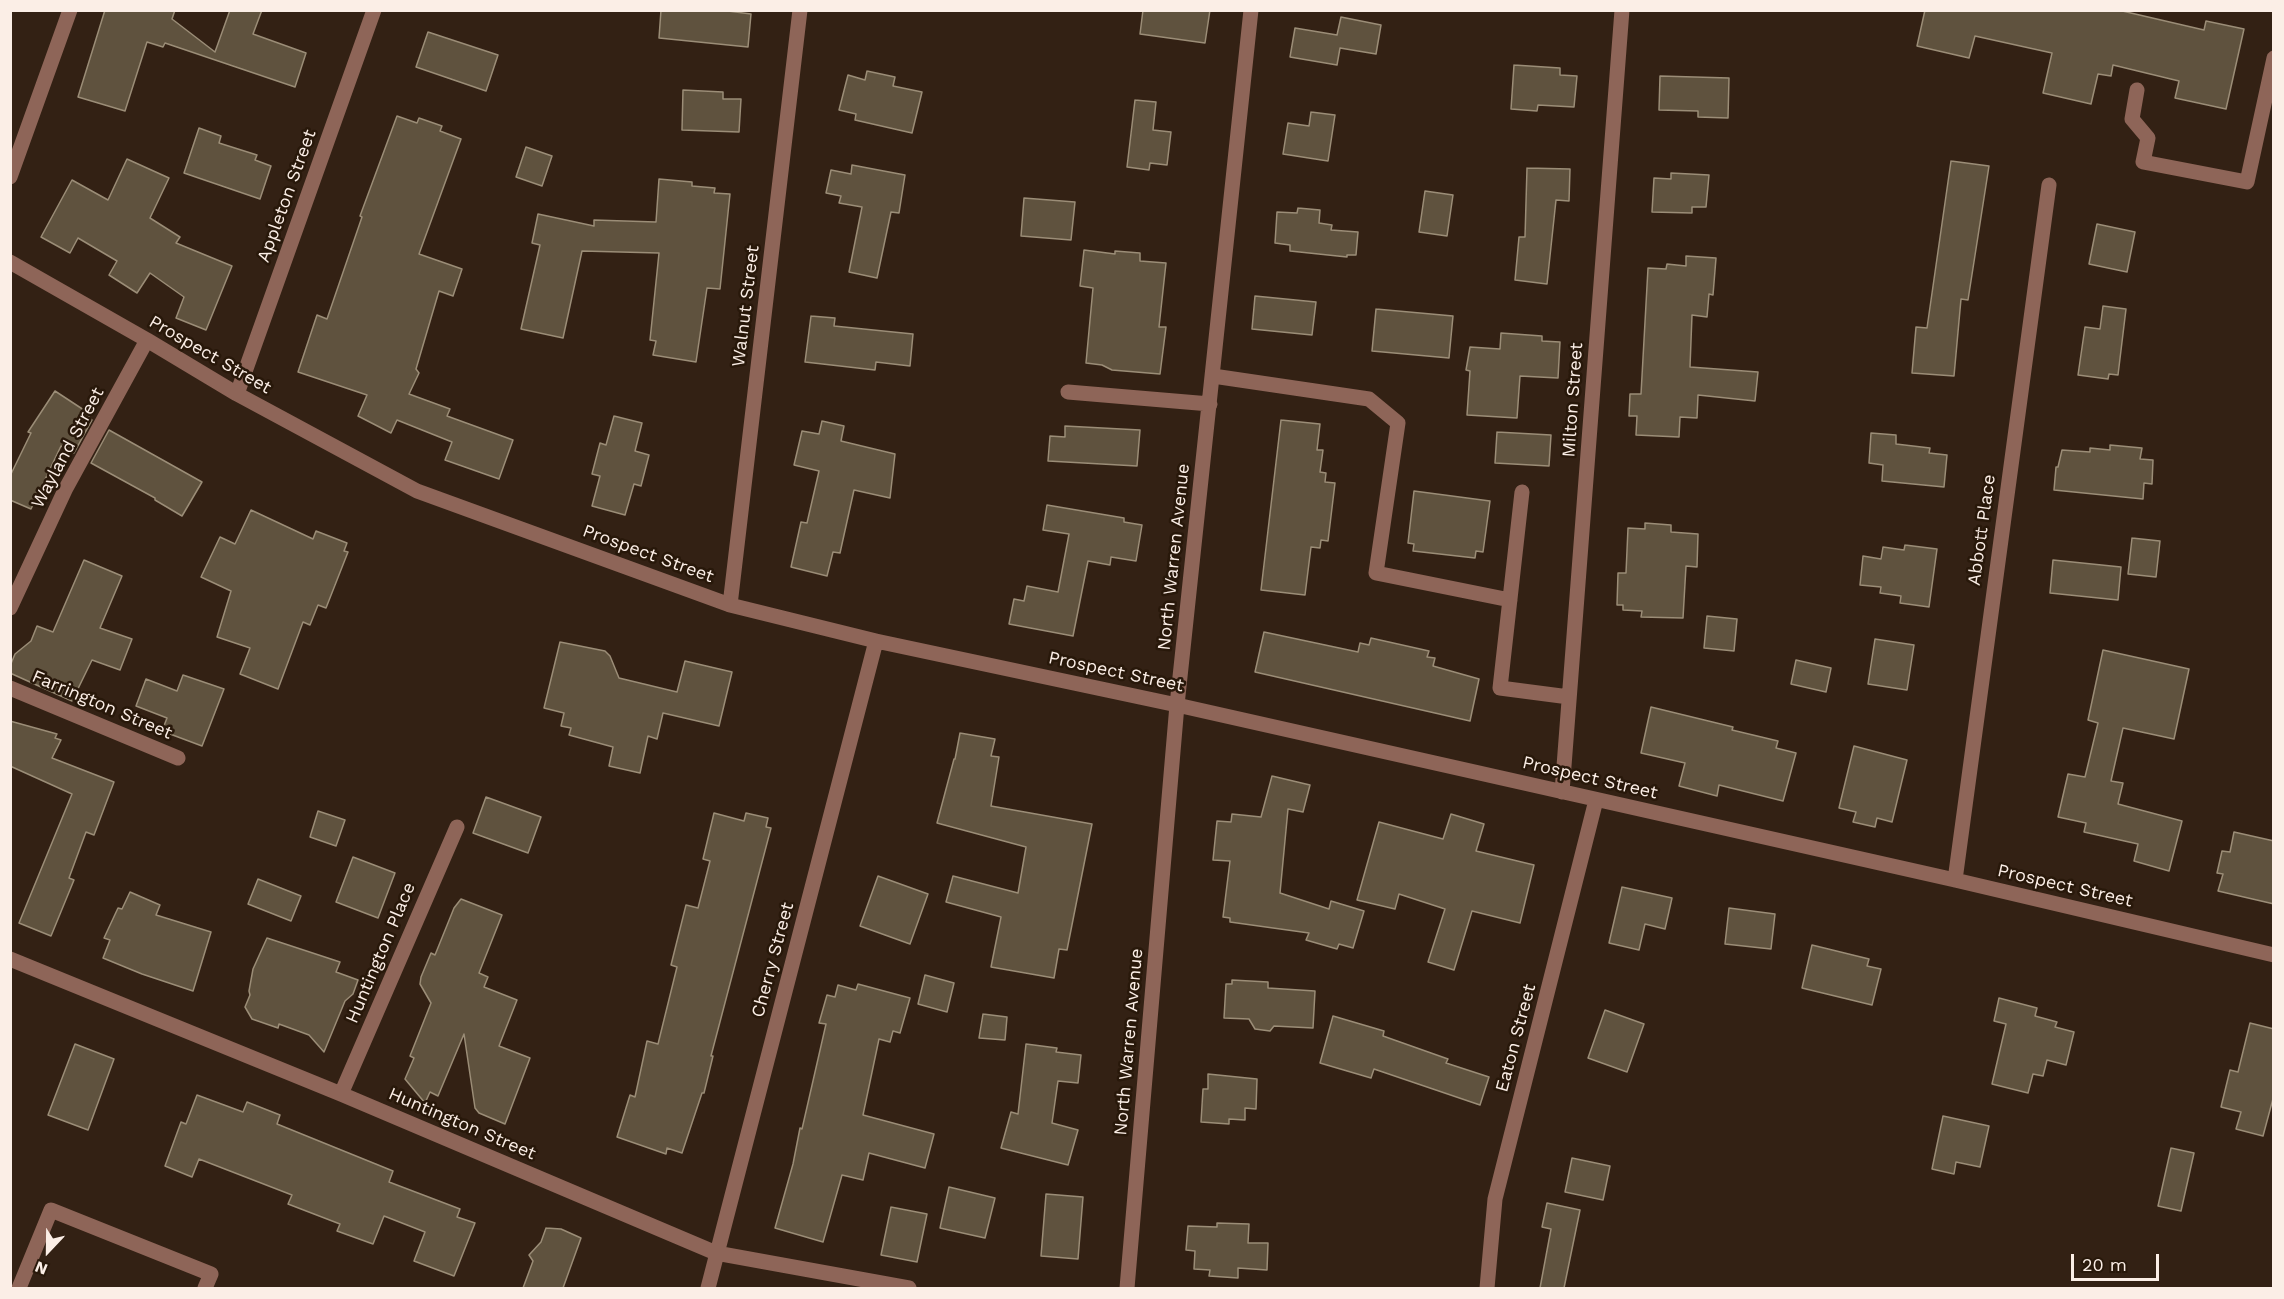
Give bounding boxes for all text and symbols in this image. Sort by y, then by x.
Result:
street label: Appleton Street [253,127,321,265]
street label: Walnut Street [728,244,764,368]
street label: Prospect Street [145,311,275,399]
street label: Milton Street [1558,342,1588,458]
street label: Wayland Street [27,384,109,512]
street label: North Warren Avenue [1153,462,1195,652]
street label: Abbott Place [1963,473,2001,587]
street label: Prospect Street [579,520,717,588]
street label: Prospect Street [1046,647,1186,697]
street label: Farrington Street [29,666,175,744]
street label: Prospect Street [1520,752,1660,804]
street label: Prospect Street [1995,860,2135,912]
street label: Huntington Place [342,879,420,1027]
street label: Cherry Street [747,900,799,1020]
street label: North Warren Avenue [1110,947,1148,1137]
street label: Eaton Street [1491,982,1541,1094]
street label: Huntington Street [385,1083,539,1165]
north arrow [18,1221,78,1281]
scale bar [2074,1242,2162,1280]
text: 20 m [2082,1254,2127,1275]
text: N [32,1257,50,1279]

